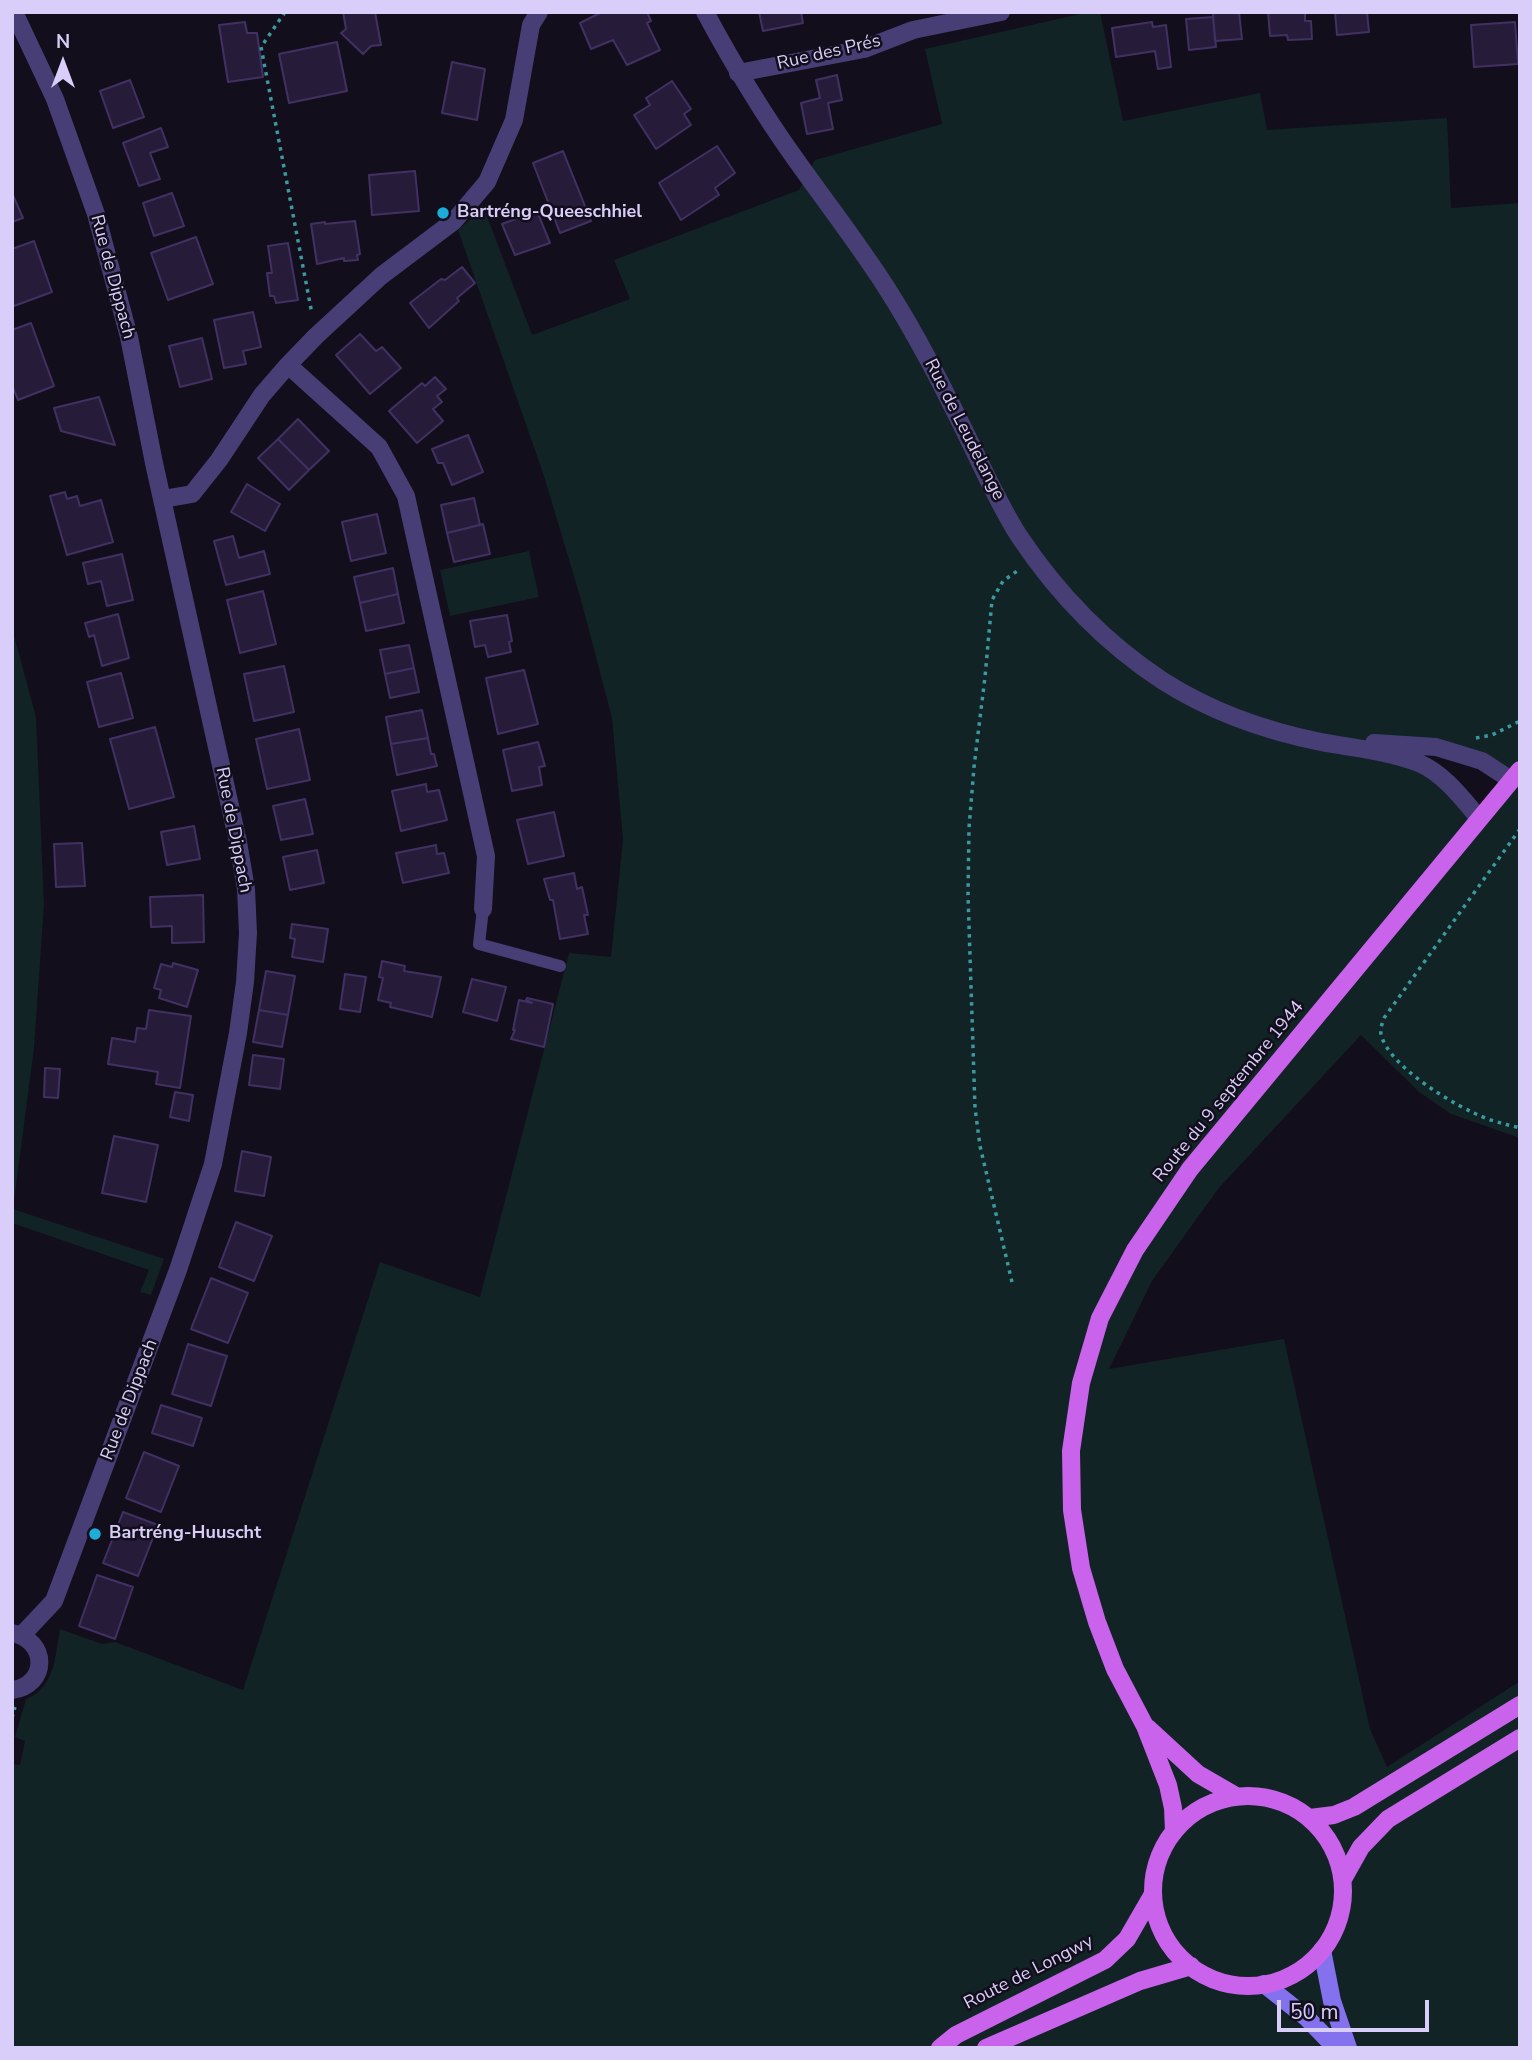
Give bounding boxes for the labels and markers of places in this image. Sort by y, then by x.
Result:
place label: Bartréng-Queeschhiel [457,202,642,224]
marker: Bartréng-Queeschhiel [435,205,451,221]
place label: Bartréng-Huuscht [109,1523,261,1545]
marker: Bartréng-Huuscht [87,1526,103,1542]

